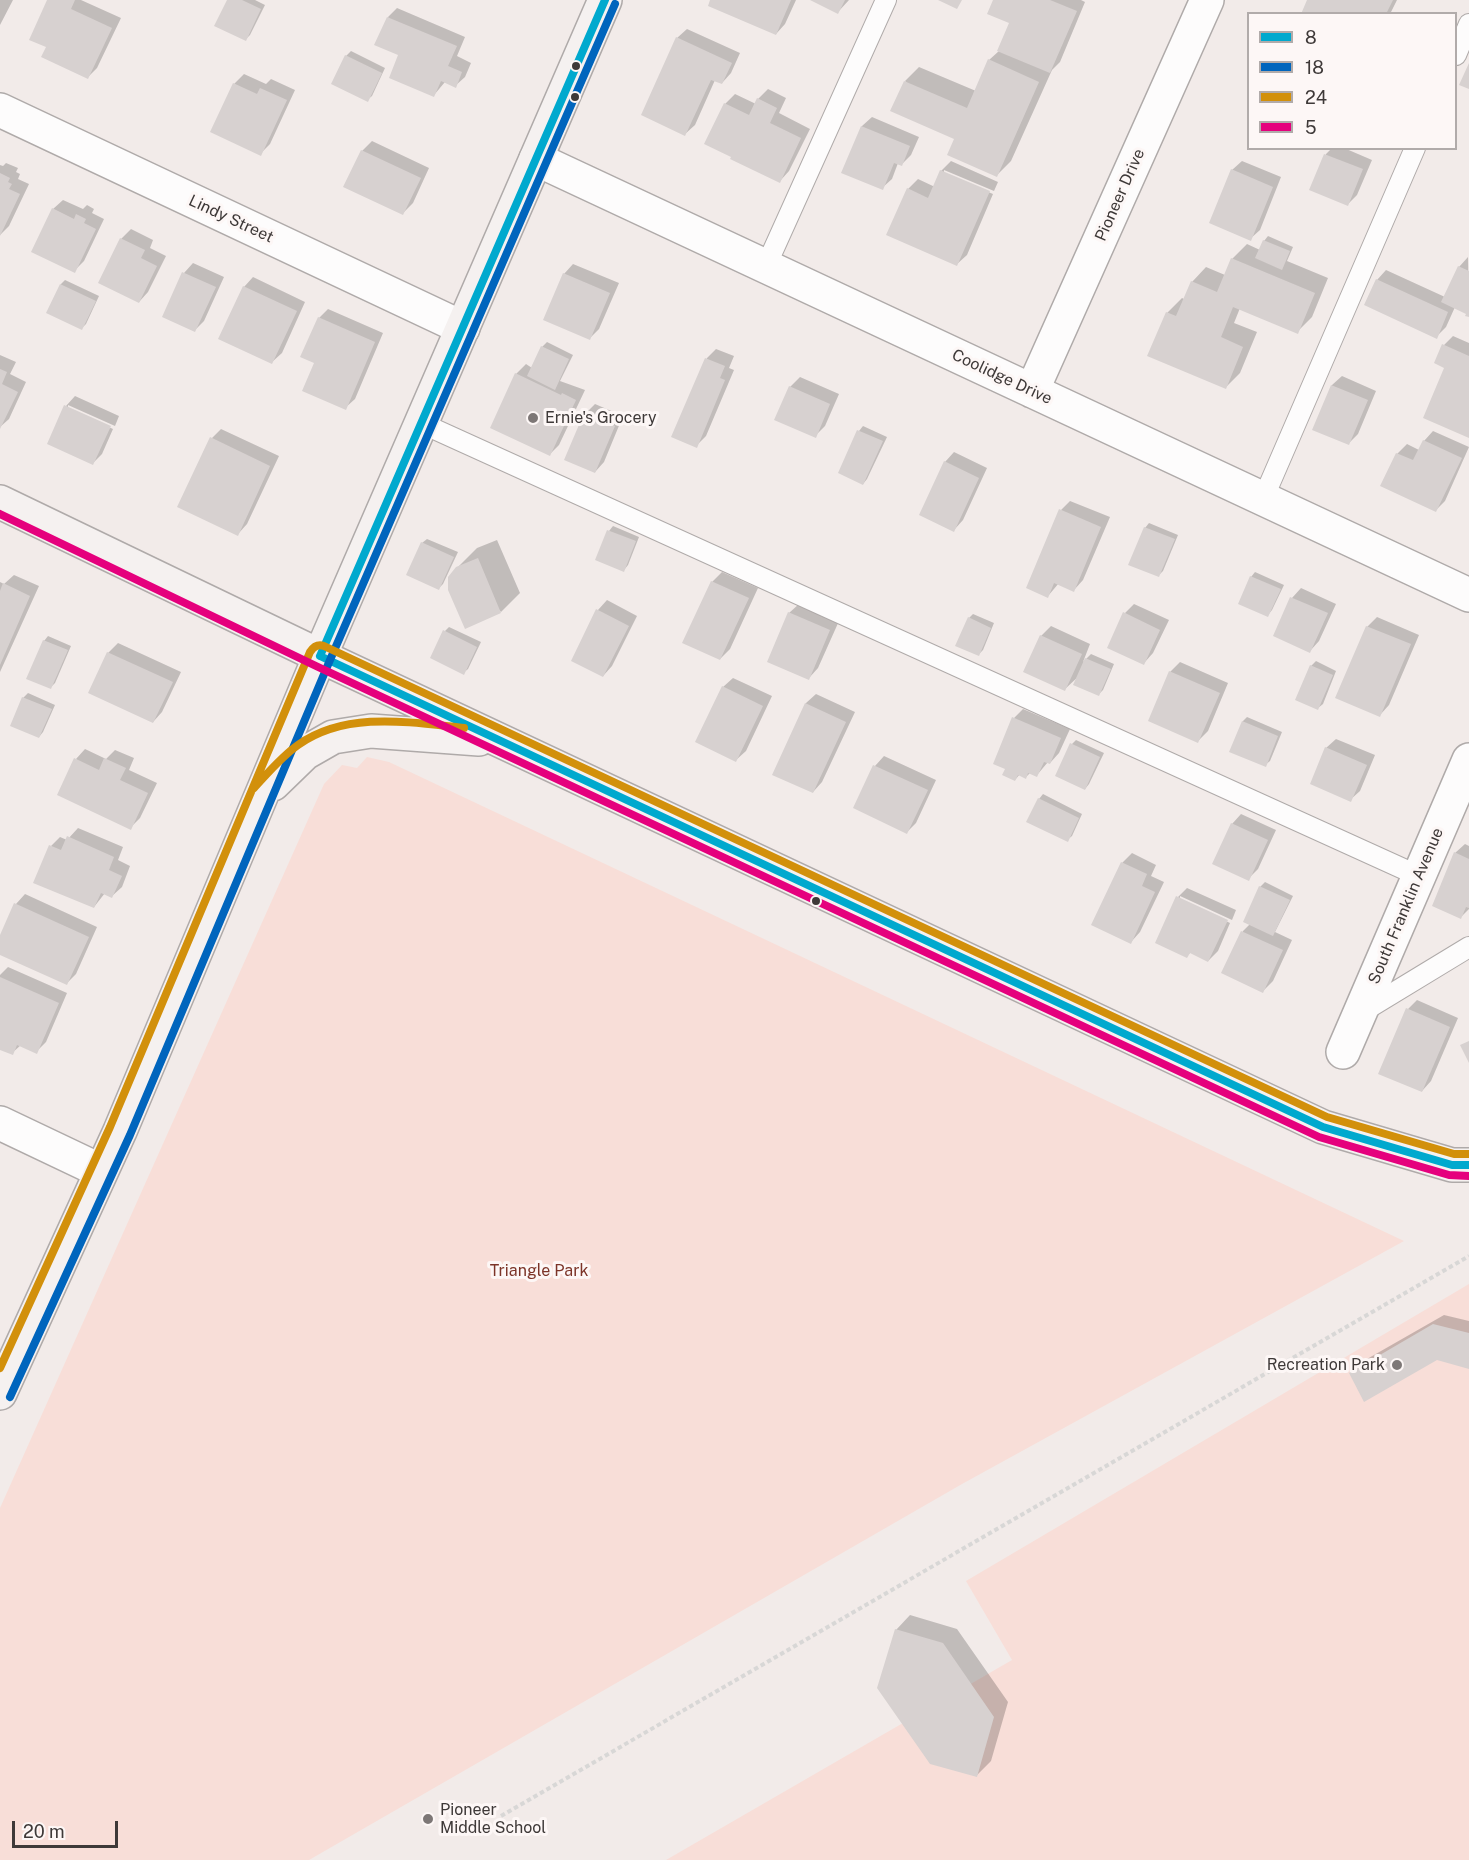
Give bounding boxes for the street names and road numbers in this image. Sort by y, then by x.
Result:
street label: Pioneer Drive [1091,146,1149,244]
street label: Lindy Street [186,191,276,247]
street label: Coolidge Drive [949,345,1055,409]
street label: South Franklin Avenue [1364,825,1448,987]

